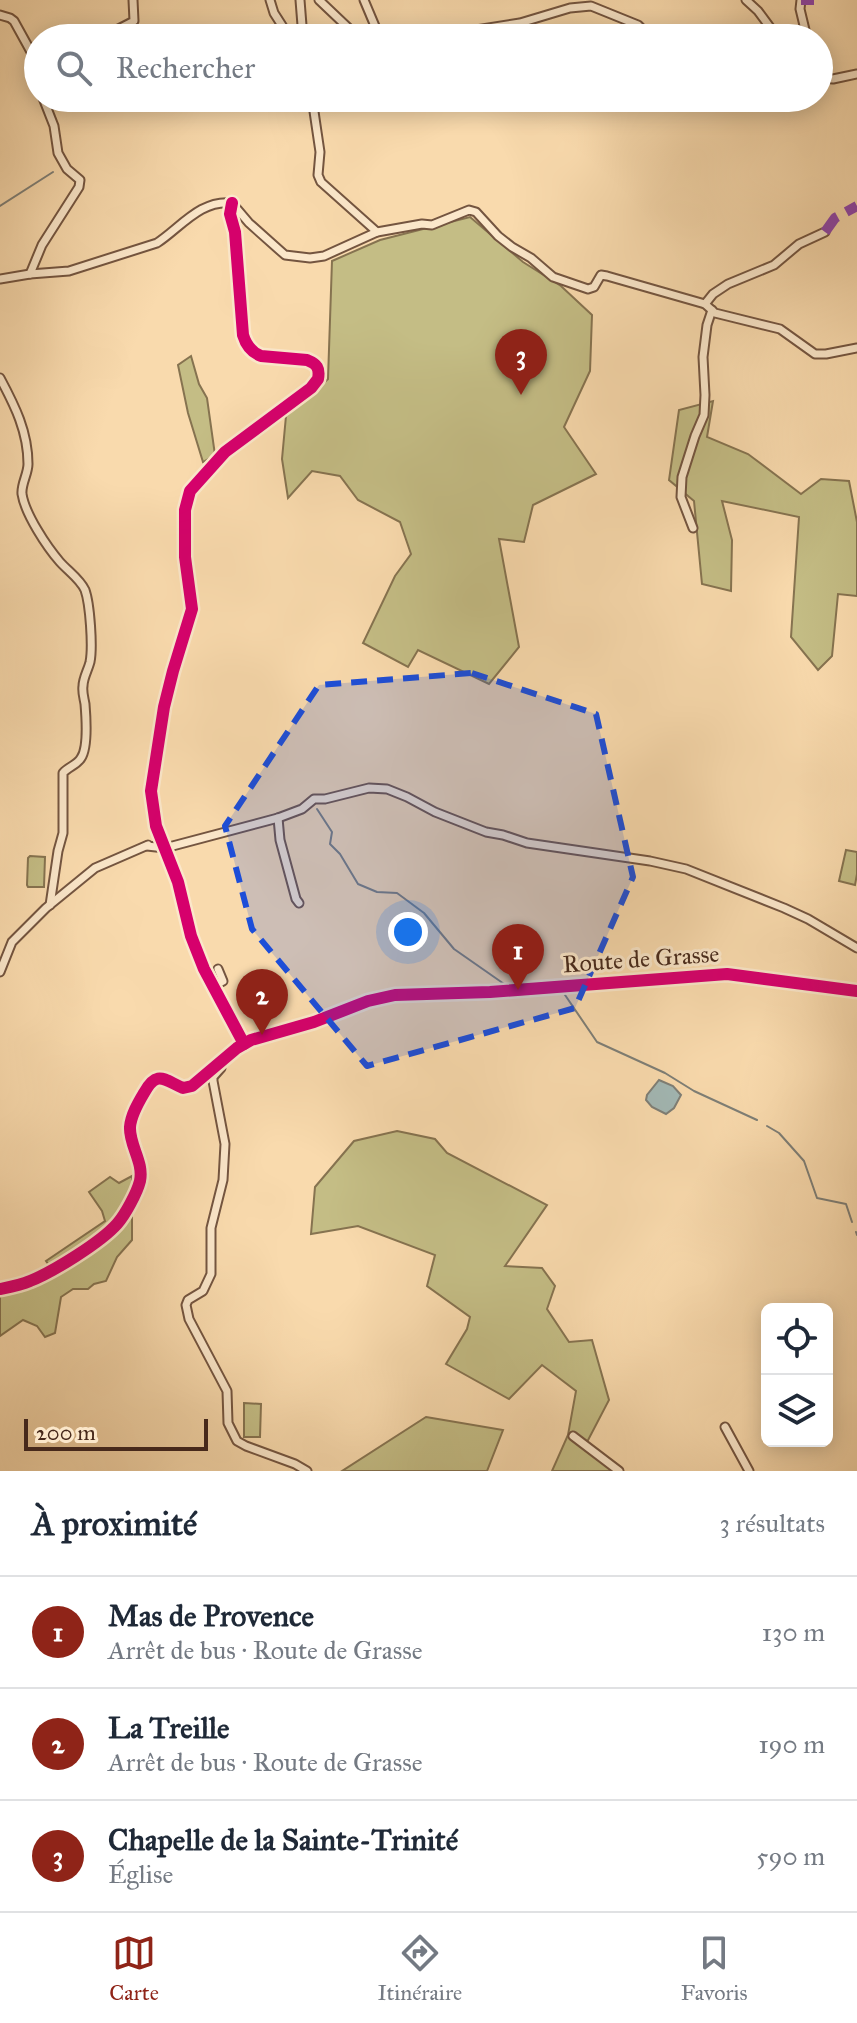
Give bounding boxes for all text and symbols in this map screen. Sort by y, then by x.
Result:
search box [24,24,833,112]
icon: search [52,46,96,90]
text: Rechercher [116,50,255,86]
pin: 3 [495,329,547,395]
your location [388,912,428,952]
pin: 1 [492,924,544,990]
street label: Route de Grasse [562,939,720,979]
pin: 2 [236,969,288,1035]
map controls [761,1303,833,1447]
button: locate [761,1303,833,1375]
button: layers [761,1375,833,1447]
scale bar [24,1415,208,1451]
text: 200 m [36,1419,96,1446]
text: À proximité [32,1503,197,1544]
text: 3 résultats [719,1507,825,1539]
text: Mas de Provence [108,1598,314,1634]
text: 1 [53,1616,63,1648]
text: 130 m [762,1616,825,1648]
text: Arrêt de bus · Route de Grasse [108,1634,423,1666]
text: La Treille [108,1710,230,1746]
text: 2 [52,1728,64,1760]
text: 190 m [758,1728,825,1760]
text: Arrêt de bus · Route de Grasse [108,1746,423,1778]
text: Chapelle de la Sainte-Trinité [108,1822,458,1858]
text: 3 [53,1840,63,1872]
text: 590 m [756,1840,825,1872]
text: Église [108,1858,173,1890]
tab: Carte [109,1931,159,2006]
tab: Itinéraire [377,1931,462,2006]
tab: Favoris [681,1931,748,2006]

